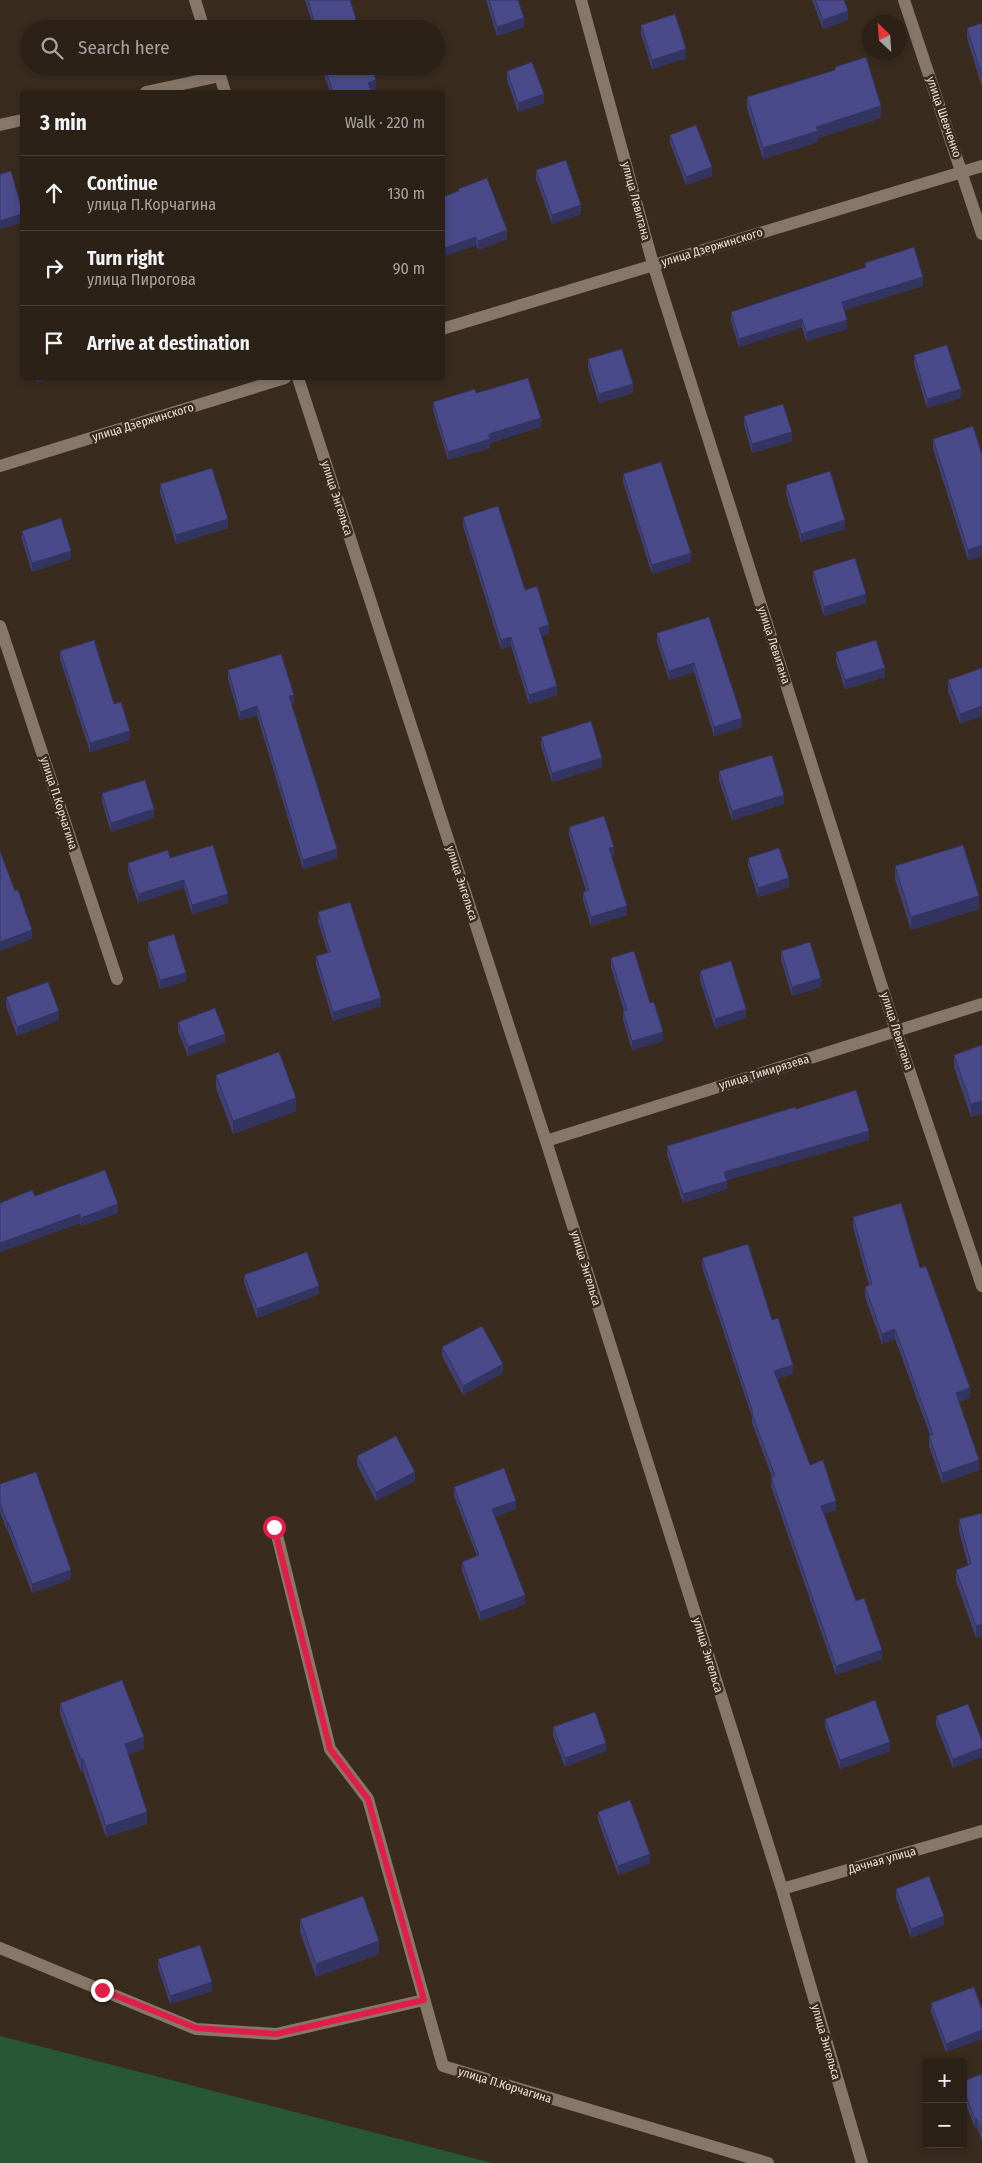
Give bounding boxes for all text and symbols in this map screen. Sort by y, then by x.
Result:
north arrow [862,15,907,60]
search box [20,20,445,75]
icon: search [38,34,66,62]
text: Search here [78,36,170,59]
street label: улица Шевченко [924,75,964,159]
text: 3 min [40,110,87,136]
text: Walk · 220 m [345,113,425,132]
street label: улица Левитана [619,160,653,242]
text: Continue [87,172,158,195]
icon: ahead [40,179,68,207]
text: 130 m [387,184,425,203]
text: улица П.Корчагина [87,195,216,214]
street label: улица Дзержинского [660,225,764,269]
text: Turn right [87,247,164,270]
icon: right [40,254,68,282]
text: 90 m [393,259,425,278]
text: улица Пирогова [87,270,196,289]
icon: arrive [40,329,68,357]
text: Arrive at destination [87,332,250,355]
street label: улица Дзержинского [91,400,195,444]
street label: улица Энгельса [318,459,356,537]
street label: улица Левитана [755,604,793,686]
street label: улица П.Корчагина [37,755,81,851]
street label: улица Энгельса [443,844,481,922]
street label: улица Левитана [878,990,916,1072]
street label: улица Тимирязева [717,1052,811,1092]
street label: улица Энгельса [568,1229,604,1307]
route start [263,1516,286,1539]
street label: улица Энгельса [690,1616,726,1694]
street label: Дачная улица [846,1844,917,1877]
route end [91,1979,114,2002]
street label: улица Энгельса [809,2003,843,2081]
map controls [922,2058,967,2148]
button: + [922,2058,967,2103]
street label: улица П.Корчагина [457,2064,553,2106]
button: − [922,2103,967,2148]

